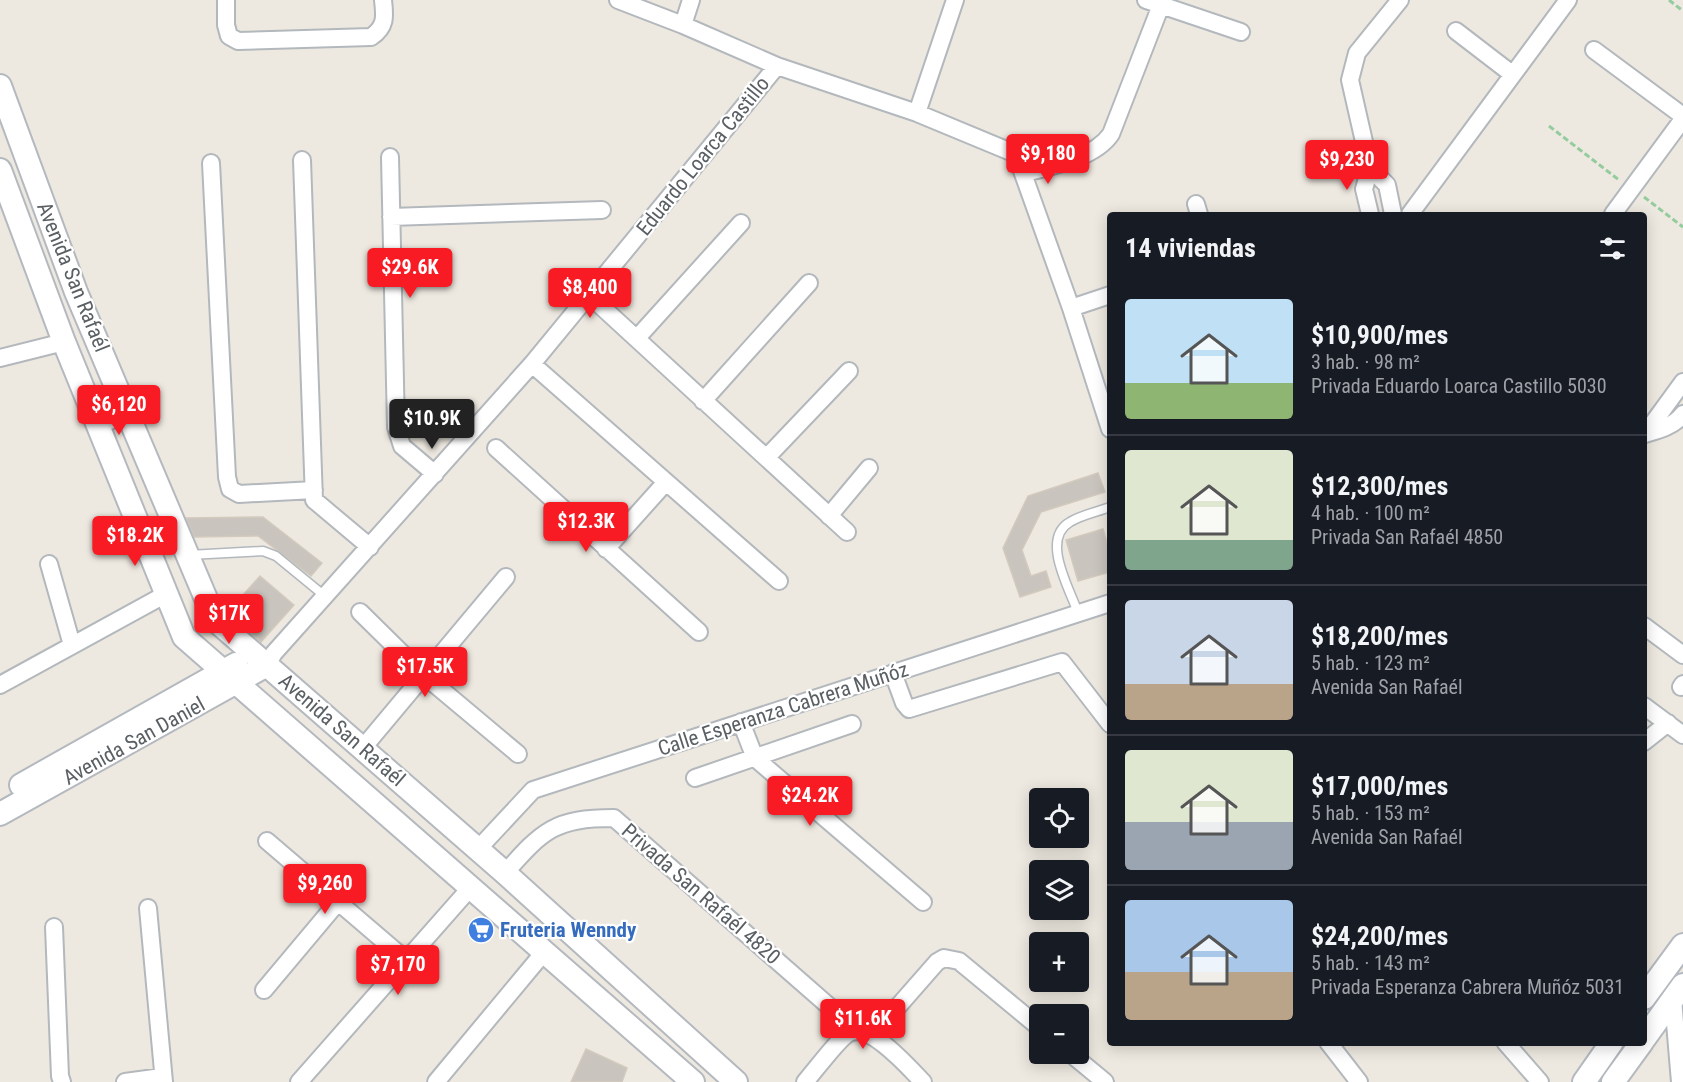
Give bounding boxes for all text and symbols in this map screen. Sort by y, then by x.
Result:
street label: Eduardo Loarca Castillo [632,72,774,240]
pin: $9,180 [999,134,1097,185]
pin: $9,230 [1298,140,1396,191]
text: $9,180 [1020,141,1076,165]
text: $9,230 [1319,147,1375,171]
street label: Avenida San Rafaél [32,199,114,355]
icon: filters [1596,232,1629,265]
text: 14 viviendas [1125,233,1256,263]
pin: $29.6K [361,248,459,299]
text: $29.6K [381,255,439,279]
pin: $8,400 [541,268,639,319]
text: $8,400 [562,275,618,299]
text: $10,900/mes [1311,320,1448,350]
icon: home [1173,323,1245,395]
text: 3 hab. · 98 m² [1311,350,1420,374]
text: Privada Eduardo Loarca Castillo 5030 [1311,374,1607,398]
pin: $6,120 [70,385,168,436]
text: $6,120 [91,392,147,416]
pin: $10.9K [383,399,481,450]
text: $10.9K [403,406,461,430]
text: $12,300/mes [1311,471,1448,501]
icon: home [1173,474,1245,546]
text: 4 hab. · 100 m² [1311,501,1430,525]
pin: $12.3K [537,502,635,553]
text: $12.3K [557,509,615,533]
pin: $18.2K [86,516,184,567]
text: $18.2K [106,523,164,547]
text: Privada San Rafaél 4850 [1311,525,1503,549]
pin: $17K [193,594,265,645]
text: $17K [208,601,250,625]
text: $18,200/mes [1311,621,1448,651]
icon: home [1173,624,1245,696]
pin: $17.5K [376,647,474,698]
text: 5 hab. · 123 m² [1311,651,1430,675]
text: $17.5K [396,654,454,678]
street label: Calle Esperanza Cabrera Muñóz [655,657,911,761]
street label: Avenida San Rafaél [274,669,410,791]
text: Avenida San Rafaél [1311,675,1463,699]
street label: Avenida San Daniel [59,692,209,790]
text: $17,000/mes [1311,771,1448,801]
icon: home [1173,774,1245,846]
pin: $24.2K [761,776,859,827]
text: $24.2K [781,783,839,807]
map controls [1029,788,1089,1064]
button: locate [1029,788,1089,848]
text: 5 hab. · 153 m² [1311,801,1430,825]
street label: Privada San Rafaél 4820 [617,819,785,969]
text: Avenida San Rafaél [1311,825,1463,849]
button: layers [1029,860,1089,920]
pin: $9,260 [276,864,374,915]
text: $9,260 [297,871,353,895]
supermarket icon: Fruteria Wenndy [466,915,496,945]
place label: Fruteria Wenndy [500,918,637,942]
text: $24,200/mes [1311,921,1448,951]
icon: home [1173,924,1245,996]
button: + [1029,932,1089,992]
pin: $7,170 [349,945,447,996]
text: 5 hab. · 143 m² [1311,951,1430,975]
text: $7,170 [370,952,426,976]
text: Privada Esperanza Cabrera Muñóz 5031 [1311,975,1624,999]
pin: $11.6K [814,999,912,1050]
button: − [1029,1004,1089,1064]
text: $11.6K [834,1006,892,1030]

